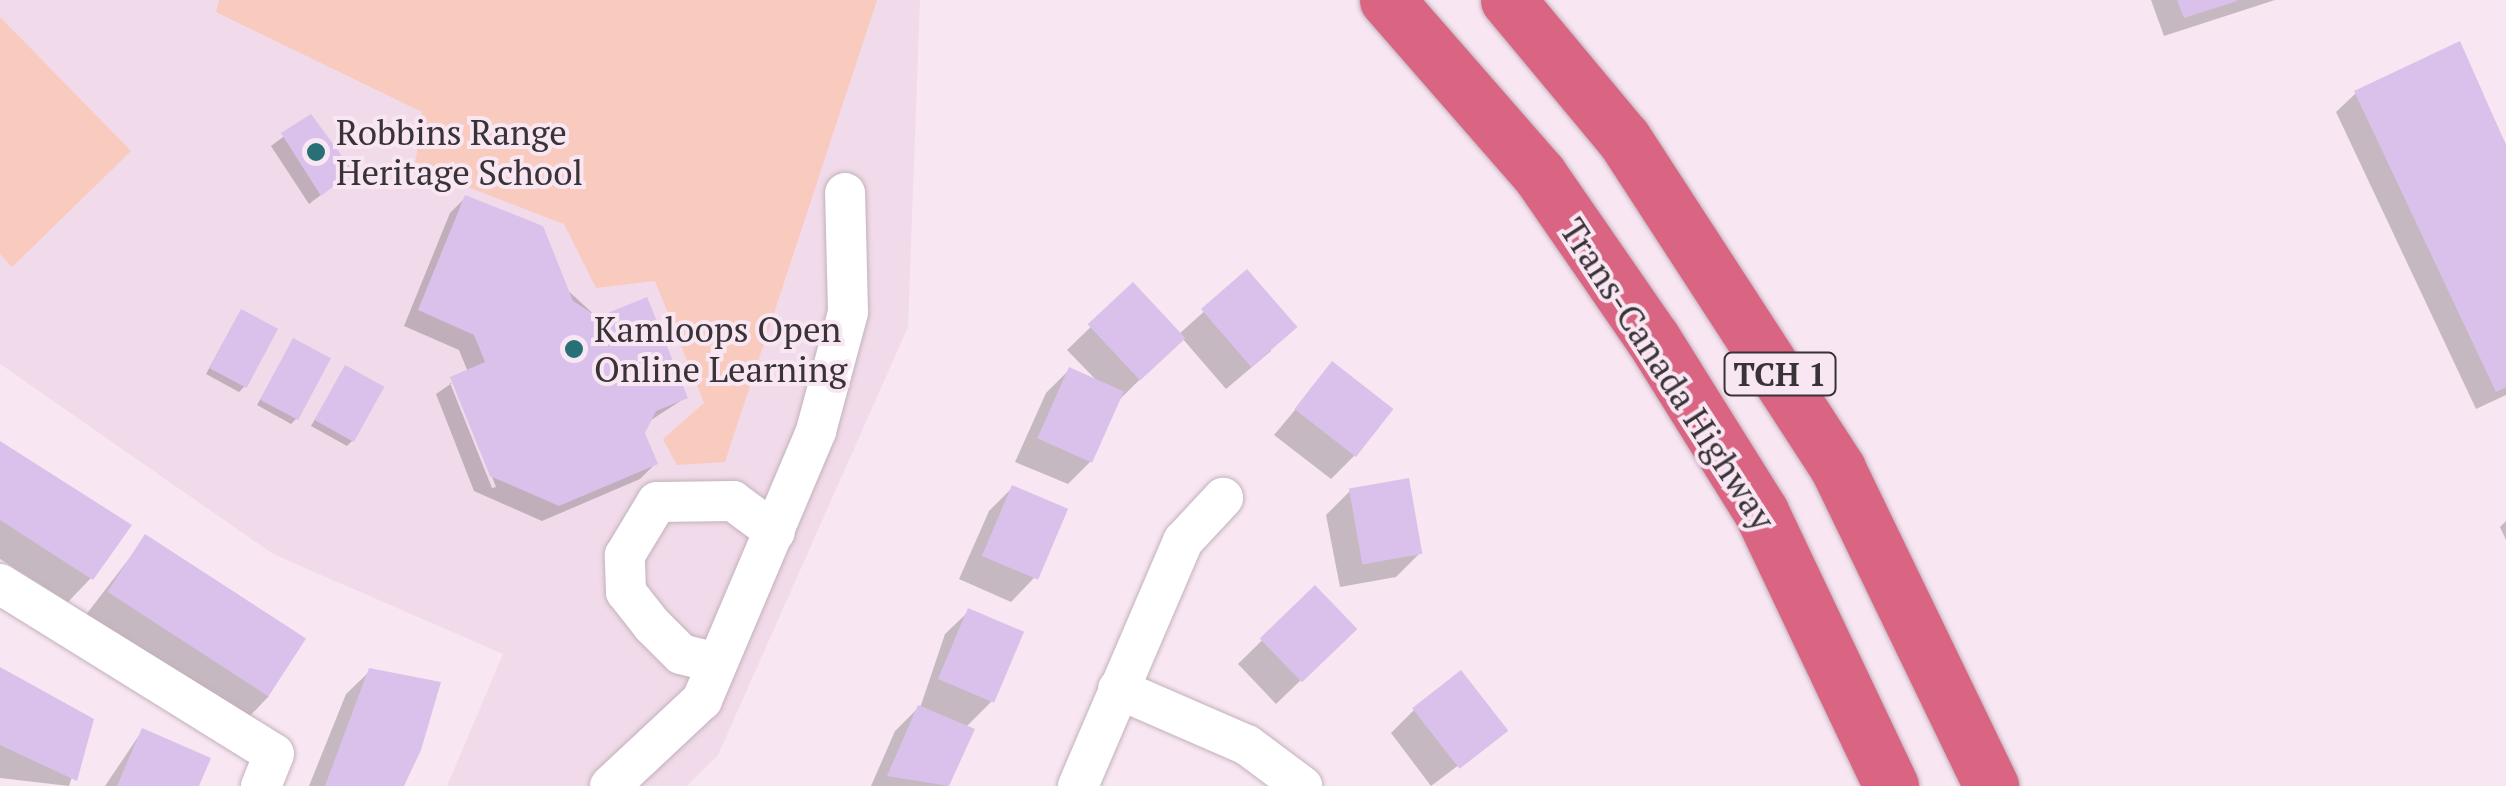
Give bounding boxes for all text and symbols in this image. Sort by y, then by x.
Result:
place label: Robbins Range Heritage School [336,111,583,193]
marker: Robbins Range Heritage School [305,141,327,163]
street label: Trans-Canada Highway [1552,210,1784,538]
place label: Kamloops Open Online Learning [594,308,847,390]
marker: Kamloops Open Online Learning [563,338,585,360]
road number: TCH 1 [1722,347,1838,401]

